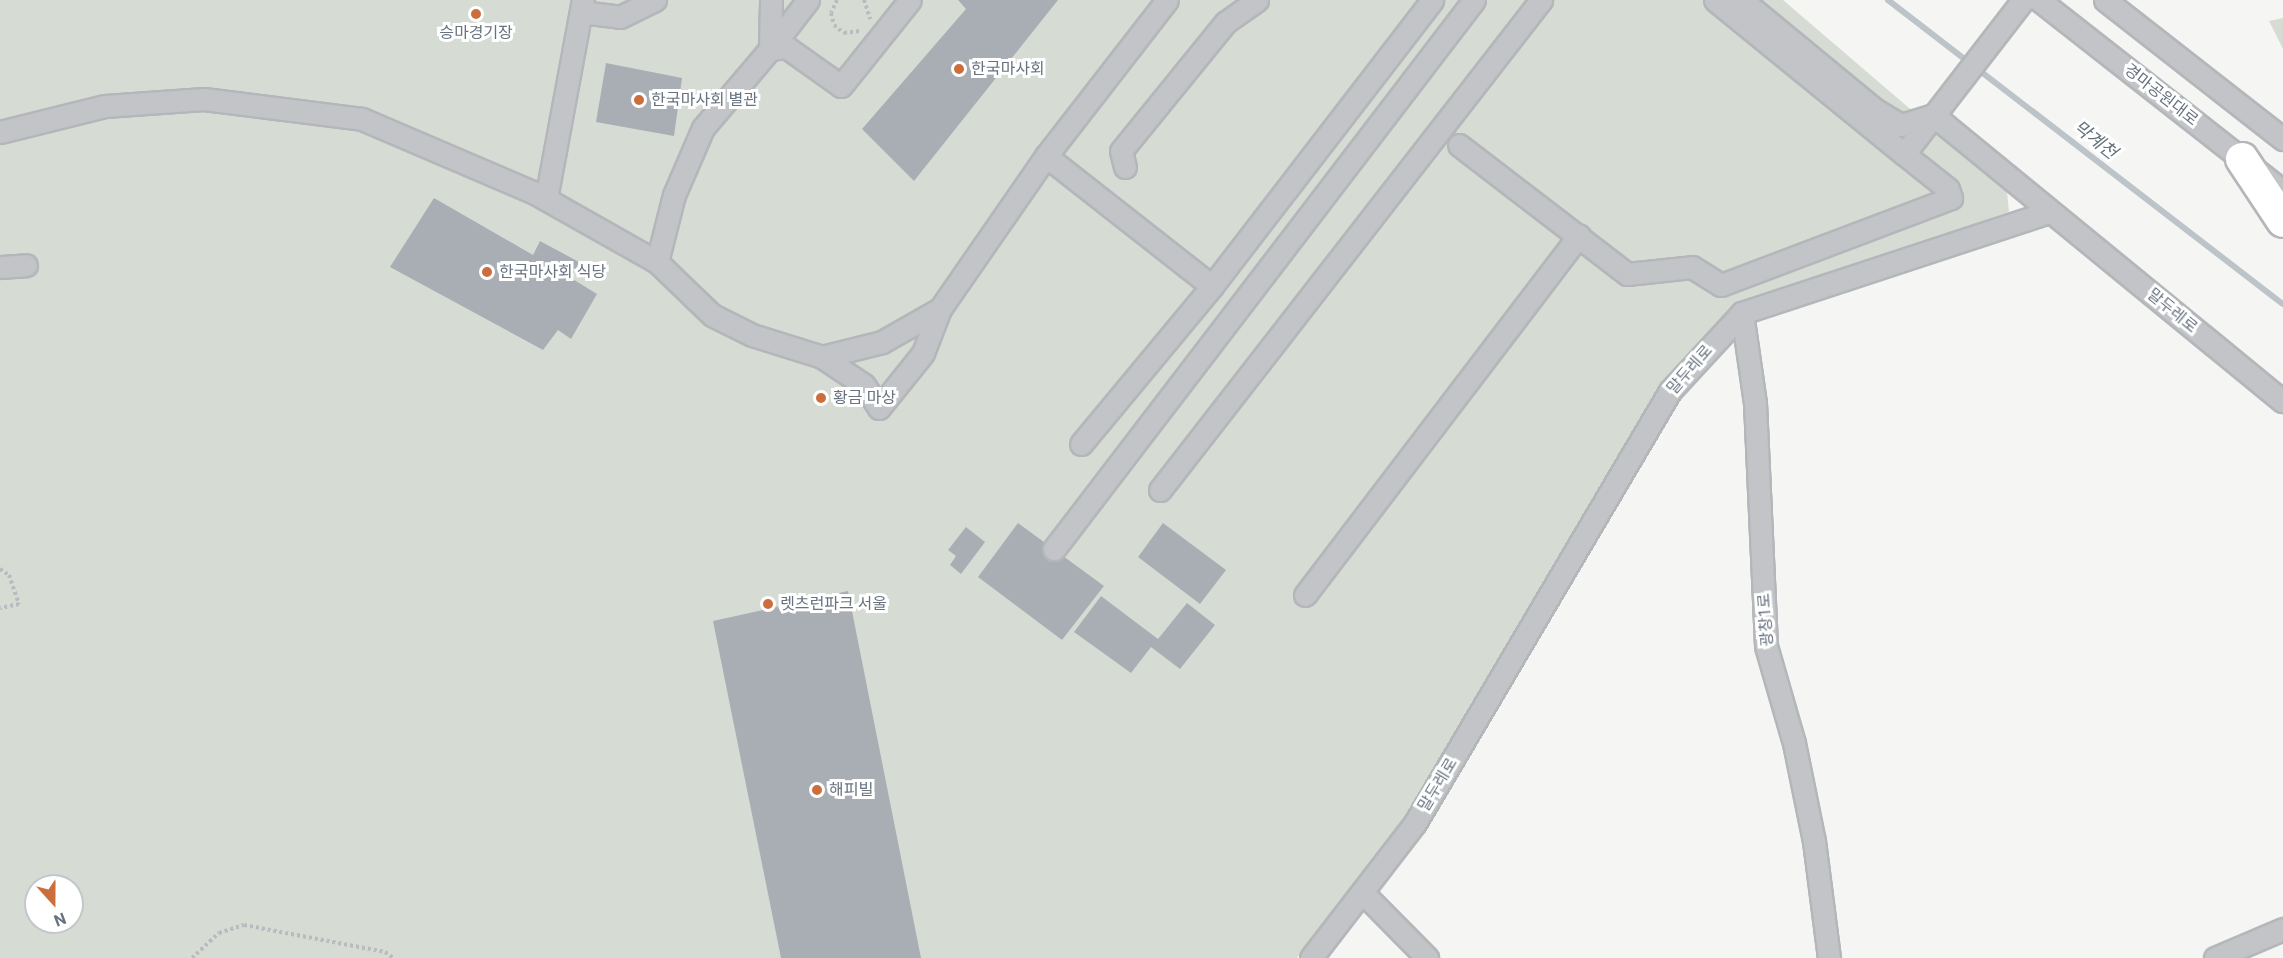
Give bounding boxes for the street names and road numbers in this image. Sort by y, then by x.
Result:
street label: 경마공원대로 [2120,60,2202,130]
street label: 말두레로 [2143,285,2201,337]
street label: 말두레로 [1663,341,1717,399]
street label: 광창1로 [1755,593,1777,647]
street label: 말두레로 [1415,755,1461,815]

